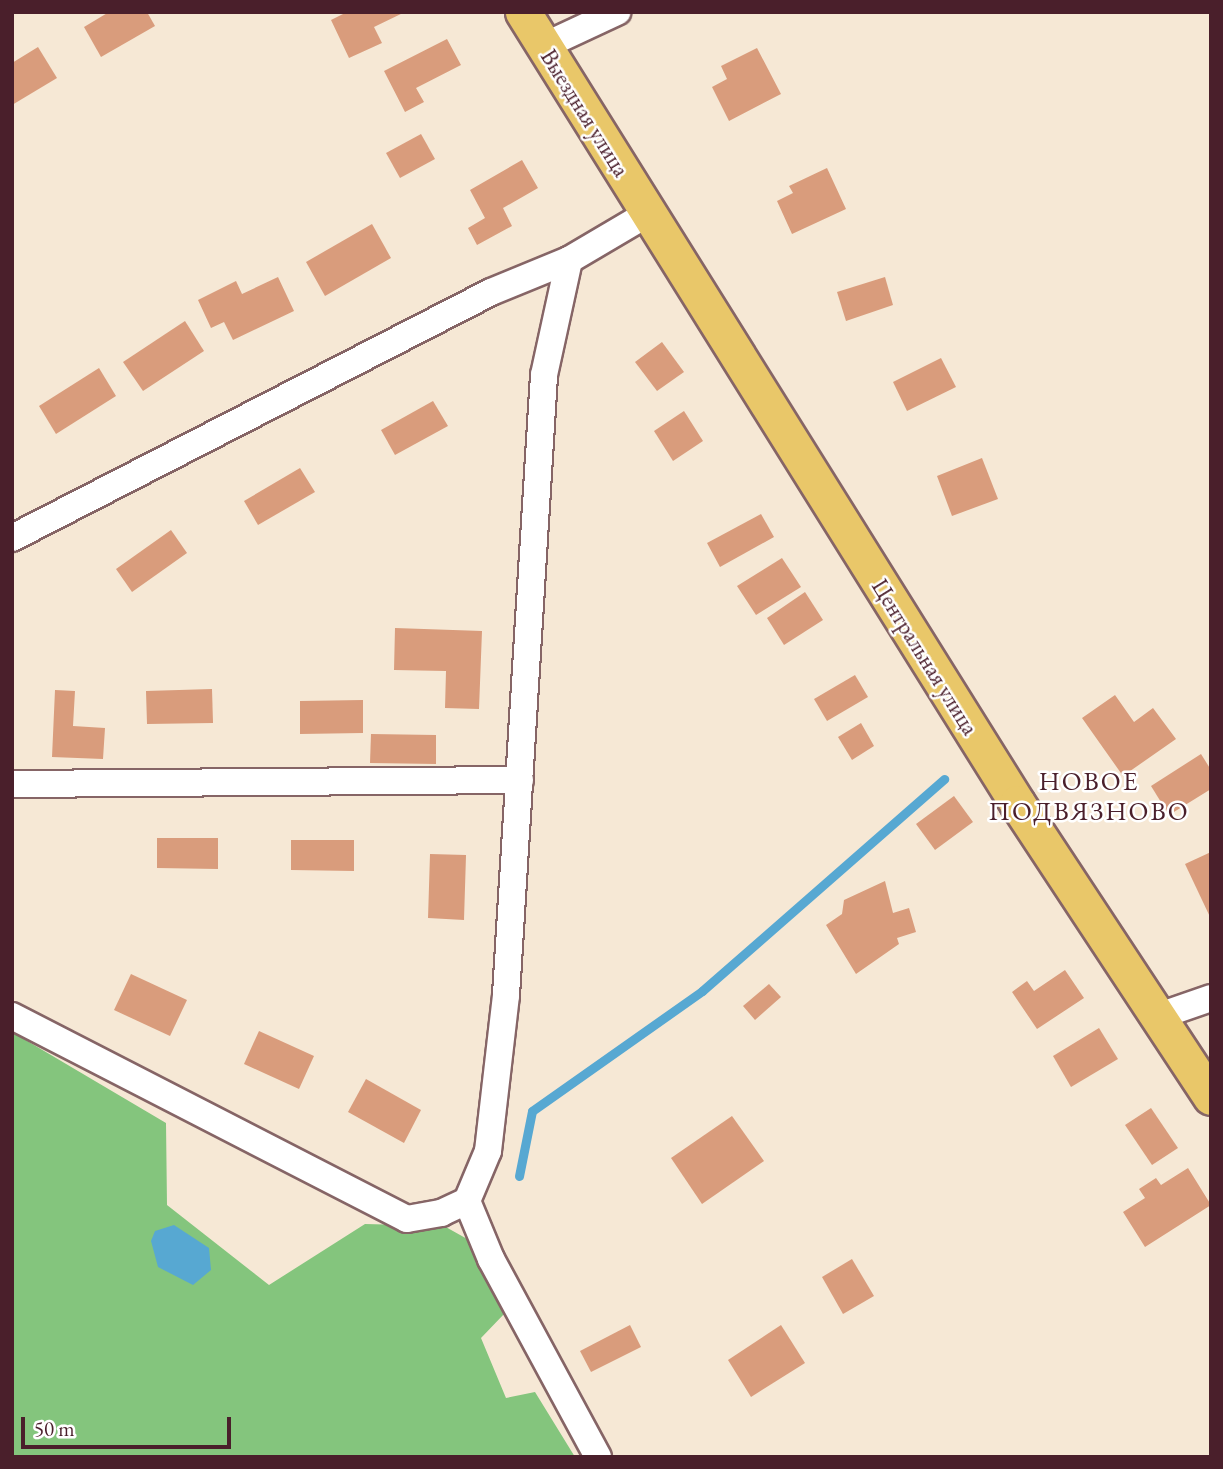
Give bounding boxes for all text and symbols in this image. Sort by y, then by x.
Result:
street label: Выездная улица [535,44,635,182]
street label: Центральная улица [866,574,984,740]
district label: НОВОЕ ПОДВЯЗНОВО [990,766,1188,828]
scale bar [24,1402,234,1446]
text: 50 m [34,1415,75,1442]

